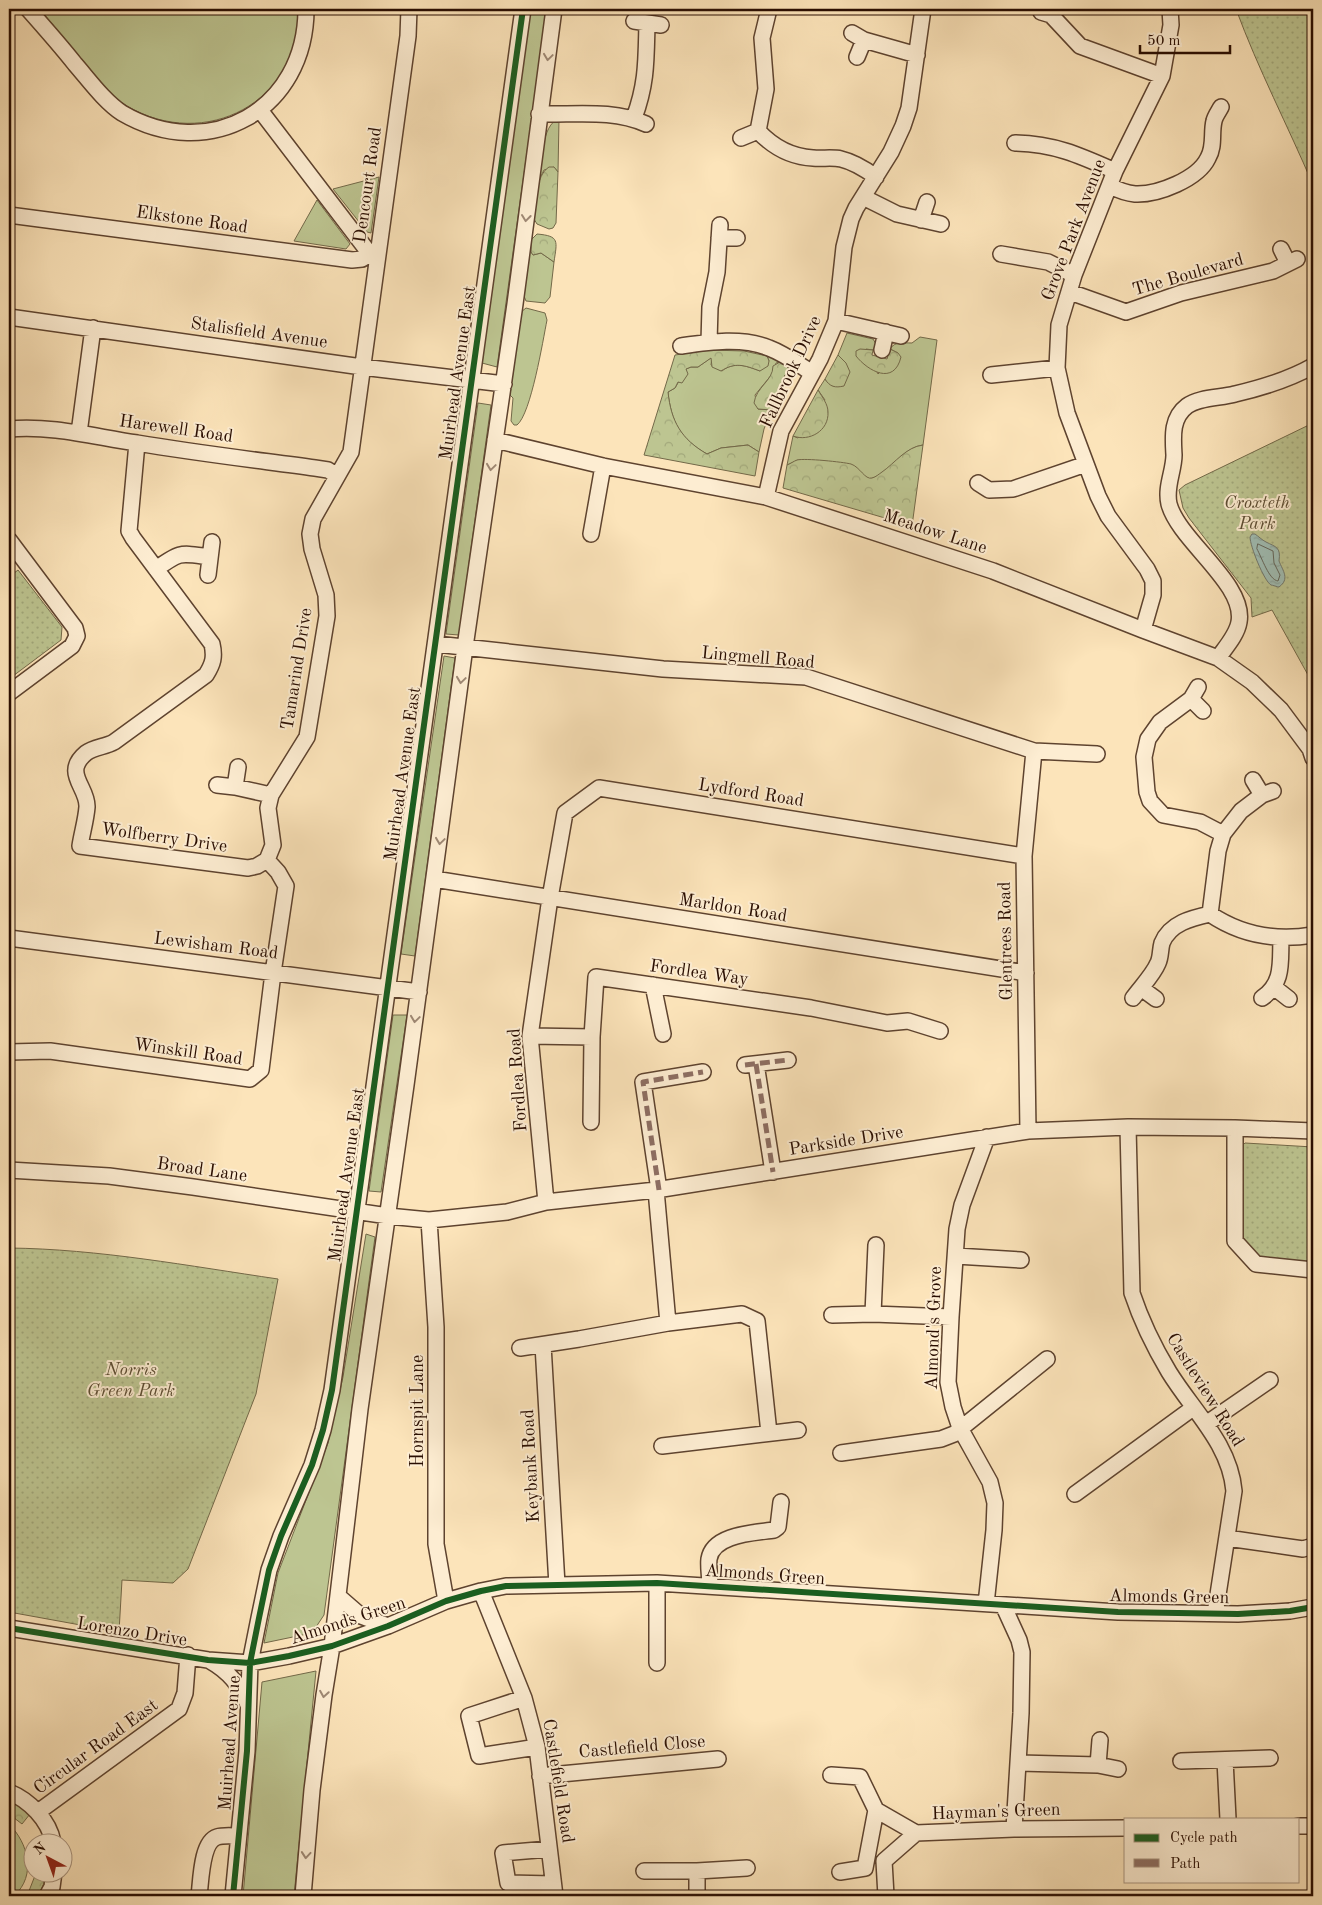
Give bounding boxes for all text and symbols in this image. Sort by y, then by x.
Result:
scale bar [1140,22,1230,54]
text: 50 m [1147,34,1181,49]
one-way arrow [543,53,554,61]
street label: Dencourt Road [351,126,385,244]
street label: Grove Park Avenue [1039,157,1109,303]
street label: Elkstone Road [135,203,249,237]
one-way arrow [522,214,532,222]
street label: The Boulevard [1130,251,1246,299]
street label: Muirhead Avenue East [437,285,479,461]
street label: Fallbrook Drive [757,313,825,431]
street label: Stalisfield Avenue [189,314,329,352]
street label: Harewell Road [118,412,234,446]
one-way arrow [486,463,497,471]
park label: Croxteth Park [1224,494,1290,533]
street label: Meadow Lane [881,507,989,557]
street label: Tamarind Drive [278,607,316,731]
street label: Lingmell Road [701,644,815,672]
one-way arrow [456,676,467,684]
street label: Muirhead Avenue East [382,686,424,862]
street label: Lydford Road [697,776,805,810]
street label: Wolfberry Drive [100,820,228,856]
one-way arrow [435,836,445,845]
street label: Glentrees Road [996,881,1016,1001]
street label: Marldon Road [678,891,788,925]
street label: Lewisham Road [153,929,279,963]
street label: Fordlea Way [648,957,750,989]
one-way arrow [411,1015,421,1023]
street label: Fordlea Road [505,1028,531,1132]
street label: Winskill Road [132,1035,244,1069]
street label: Muirhead Avenue East [326,1087,368,1263]
street label: Parkside Drive [787,1123,905,1159]
street label: Broad Lane [156,1155,248,1185]
street label: Almond's Grove [923,1266,945,1390]
street label: Castleview Road [1163,1330,1247,1450]
street label: Hornspit Lane [409,1355,427,1467]
park label: Norris Green Park [87,1361,175,1400]
street label: Keybank Road [519,1409,543,1523]
street label: Almonds Green [704,1562,826,1588]
street label: Almonds Green [1109,1587,1230,1607]
street label: Almonds Green [288,1594,408,1648]
street label: Lorenzo Drive [76,1614,188,1650]
street label: Muirhead Avenue [216,1675,244,1811]
one-way arrow [319,1690,330,1698]
street label: Circular Road East [31,1696,161,1798]
street label: Castlefield Road [539,1718,577,1844]
street label: Castlefield Close [578,1732,706,1762]
street label: Hayman's Green [931,1801,1061,1823]
legend [1124,1818,1300,1882]
text: Cycle path [1170,1831,1238,1846]
north arrow [22,1832,72,1882]
text: N [31,1840,49,1858]
one-way arrow [301,1851,312,1859]
text: Path [1170,1857,1200,1872]

